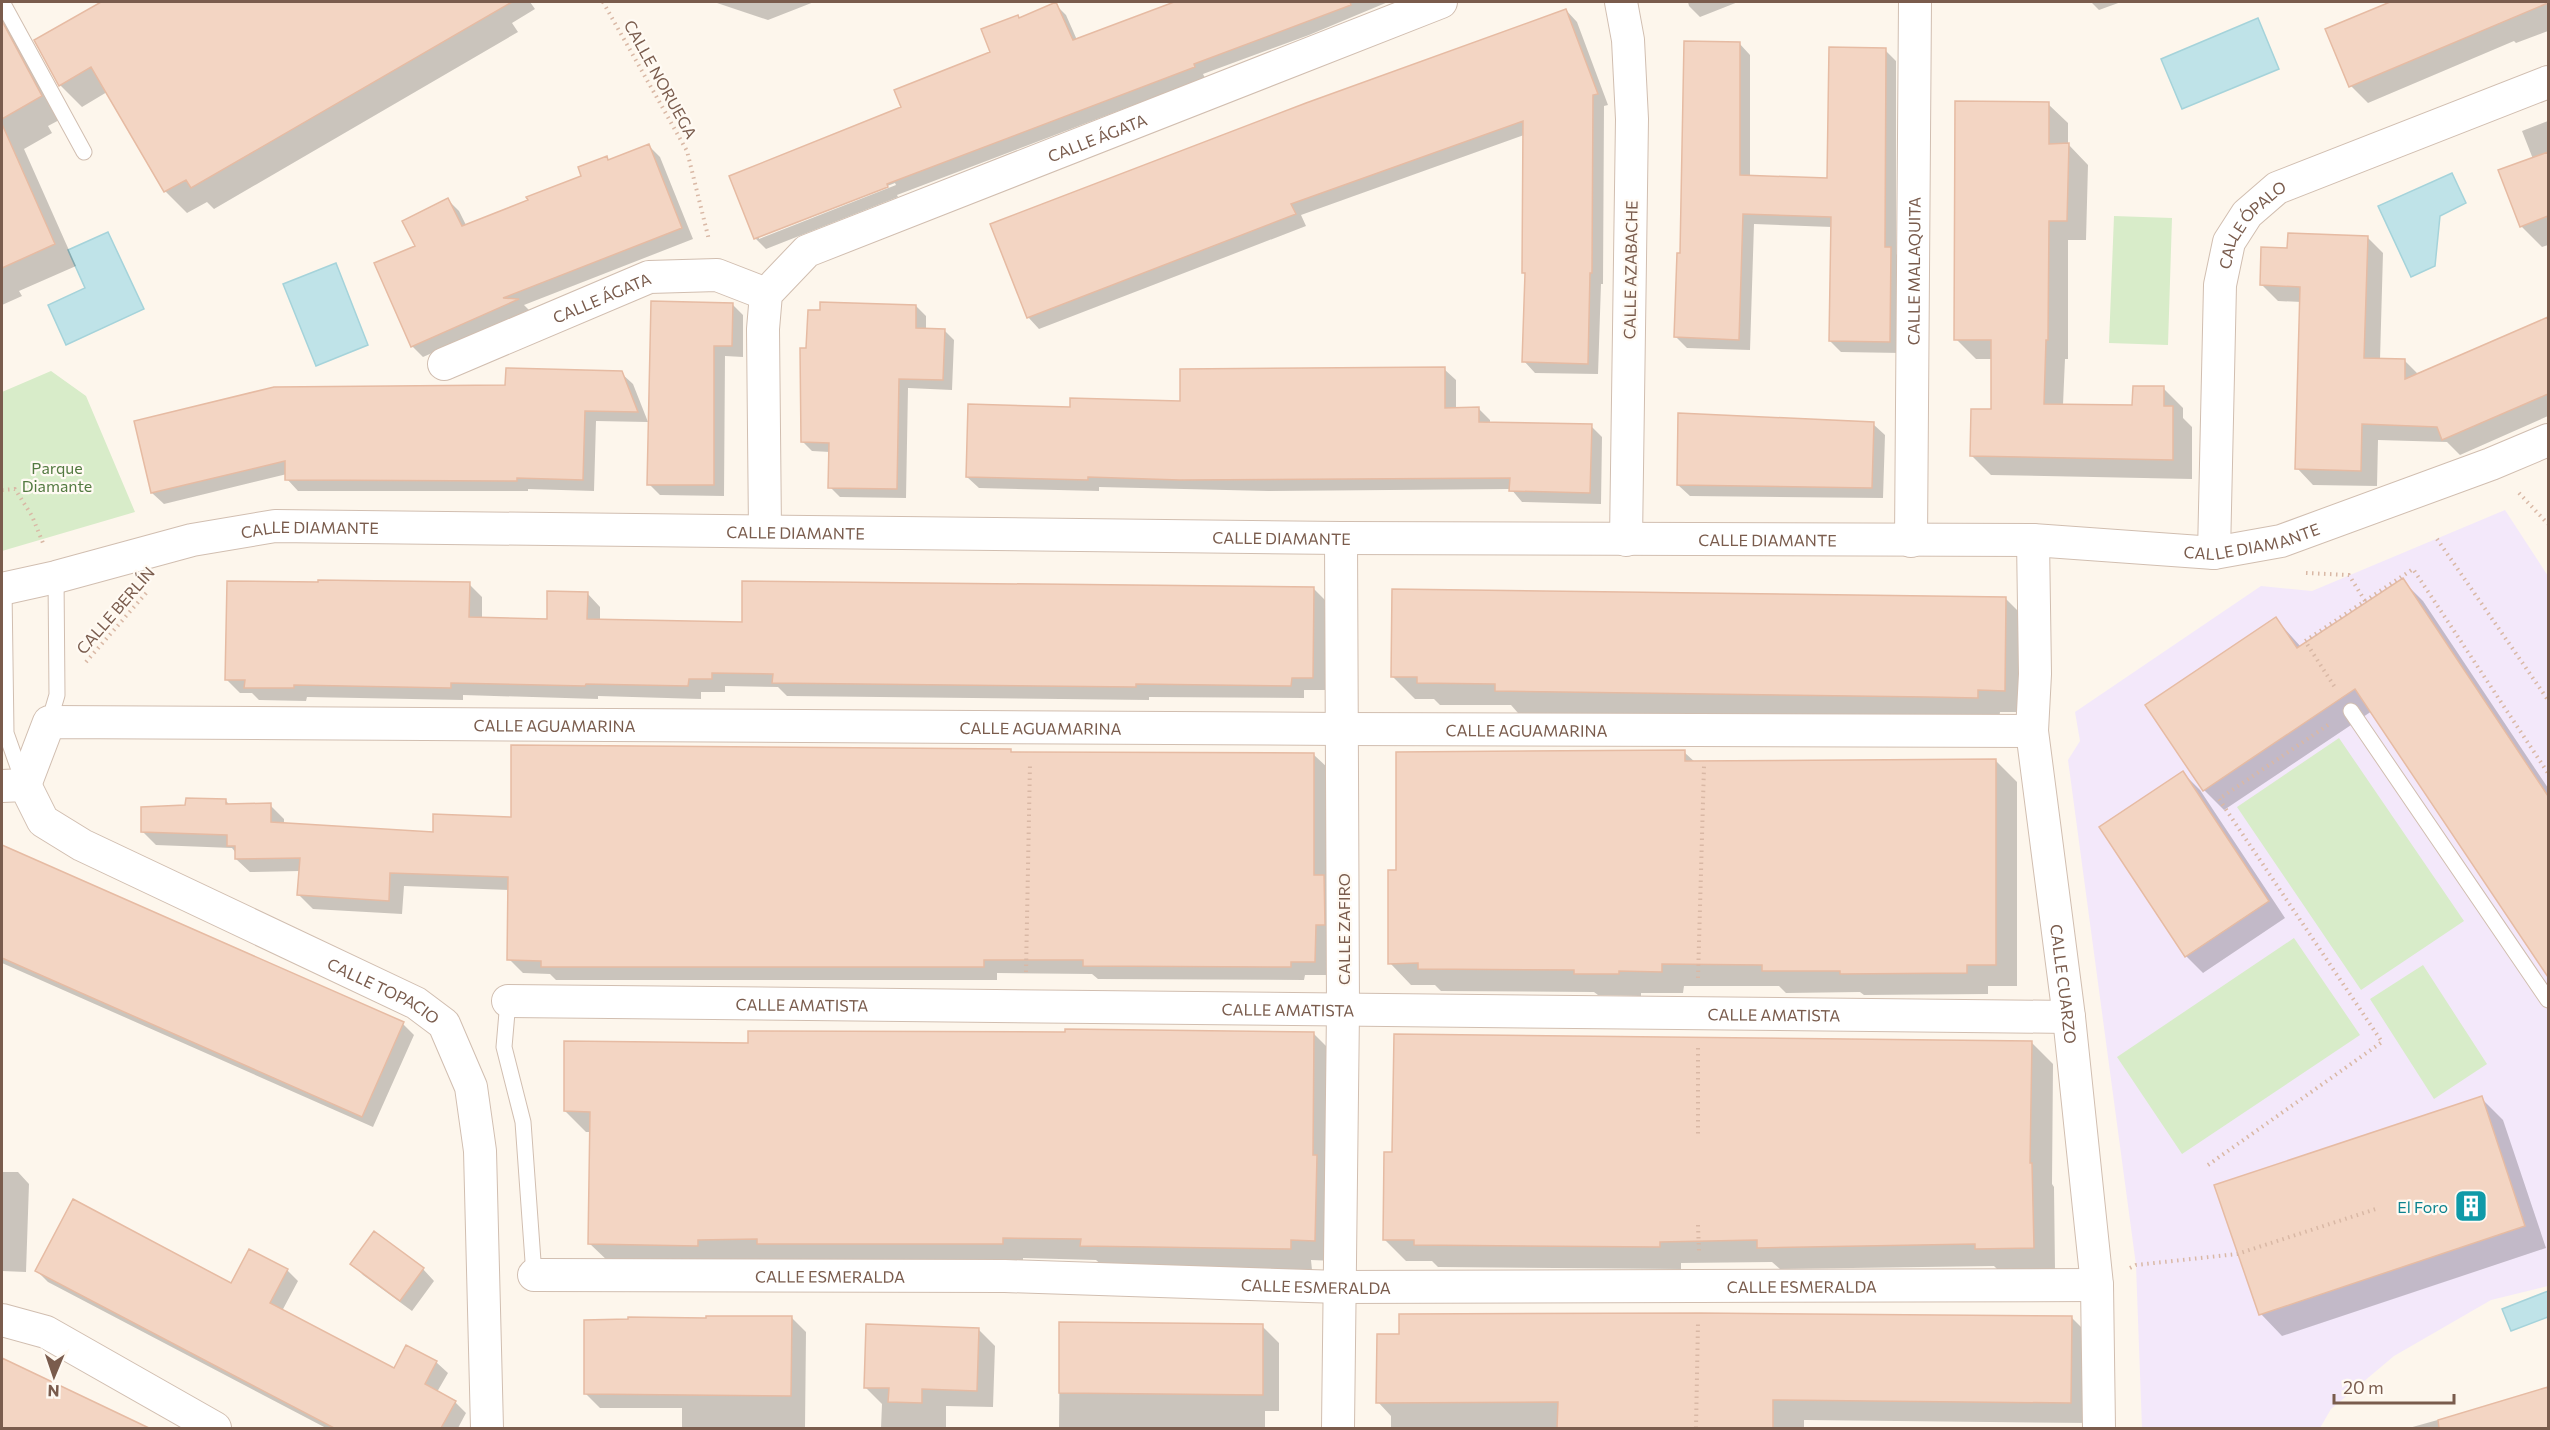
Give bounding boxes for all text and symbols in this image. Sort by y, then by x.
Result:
street label: CALLE NORUEGA [621,17,701,141]
street label: CALLE ÁGATA [1045,109,1149,165]
street label: CALLE ÓPALO [2214,176,2288,270]
street label: CALLE MALAQUITA [1903,197,1923,345]
street label: CALLE AZABACHE [1619,200,1641,340]
street label: CALLE ÁGATA [549,268,653,326]
park label: Parque Diamante [22,458,92,495]
street label: CALLE DIAMANTE [239,516,379,541]
street label: CALLE DIAMANTE [2183,518,2322,563]
street label: CALLE DIAMANTE [726,522,865,542]
street label: CALLE DIAMANTE [1212,527,1351,548]
street label: CALLE DIAMANTE [1698,530,1837,549]
street label: CALLE BERLÍN [72,563,158,657]
street label: CALLE AGUAMARINA [473,715,636,735]
street label: CALLE AGUAMARINA [959,717,1122,737]
street label: CALLE AGUAMARINA [1445,720,1608,739]
street label: CALLE ZAFIRO [1334,873,1353,985]
street label: CALLE CUARZO [2048,923,2081,1045]
street label: CALLE TOPACIO [325,953,444,1027]
street label: CALLE AMATISTA [735,994,868,1014]
street label: CALLE AMATISTA [1221,999,1354,1019]
street label: CALLE AMATISTA [1707,1004,1840,1024]
building icon: El Foro [2453,1188,2489,1224]
place label: El Foro [2397,1197,2448,1216]
street label: CALLE ESMERALDA [755,1266,905,1285]
street label: CALLE ESMERALDA [1241,1274,1391,1297]
street label: CALLE ESMERALDA [1727,1276,1877,1295]
north arrow [24,1346,84,1406]
scale bar [2334,1367,2454,1405]
text: 20 m [2343,1376,2384,1398]
text: N [47,1382,60,1401]

